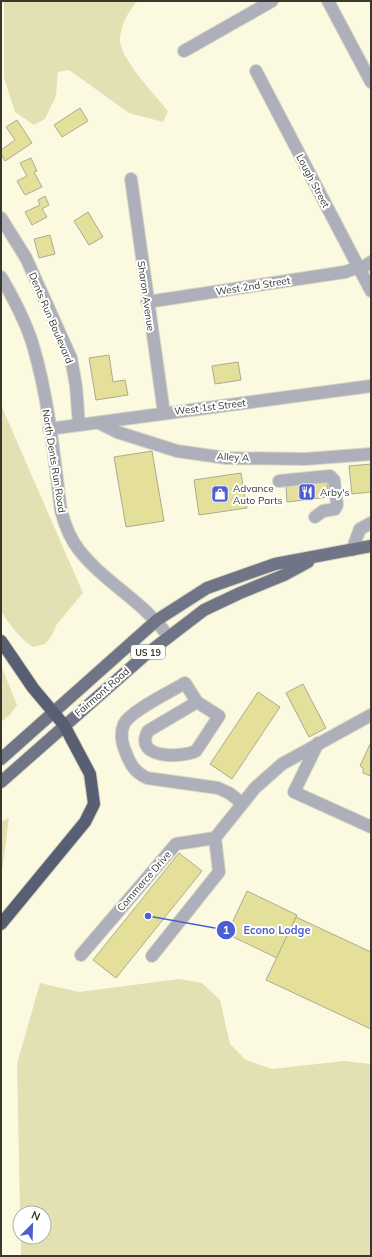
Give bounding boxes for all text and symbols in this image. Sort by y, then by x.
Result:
street label: Lough Street [293,152,333,211]
street label: Sharon Avenue [135,260,157,332]
street label: Dents Run Boulevard [26,270,76,366]
street label: West 2nd Street [215,274,292,298]
street label: West 1st Street [174,396,247,418]
street label: North Dents Run Road [39,408,69,514]
street label: Alley A [216,450,250,464]
place label: Advance Auto Parts [233,482,283,507]
restaurant icon: Arby's [297,482,317,502]
shop icon: Advance Auto Parts [210,484,230,504]
place label: Arby's [320,486,349,499]
road number: US 19 [131,645,165,659]
street label: Fairmont Road [72,665,132,719]
street label: Commerce Drive [114,848,174,914]
callout: Econo Lodge [216,918,319,941]
text: 1 [222,922,230,937]
text: Econo Lodge [244,923,310,937]
north arrow [12,1205,52,1245]
text: N [29,1208,42,1224]

